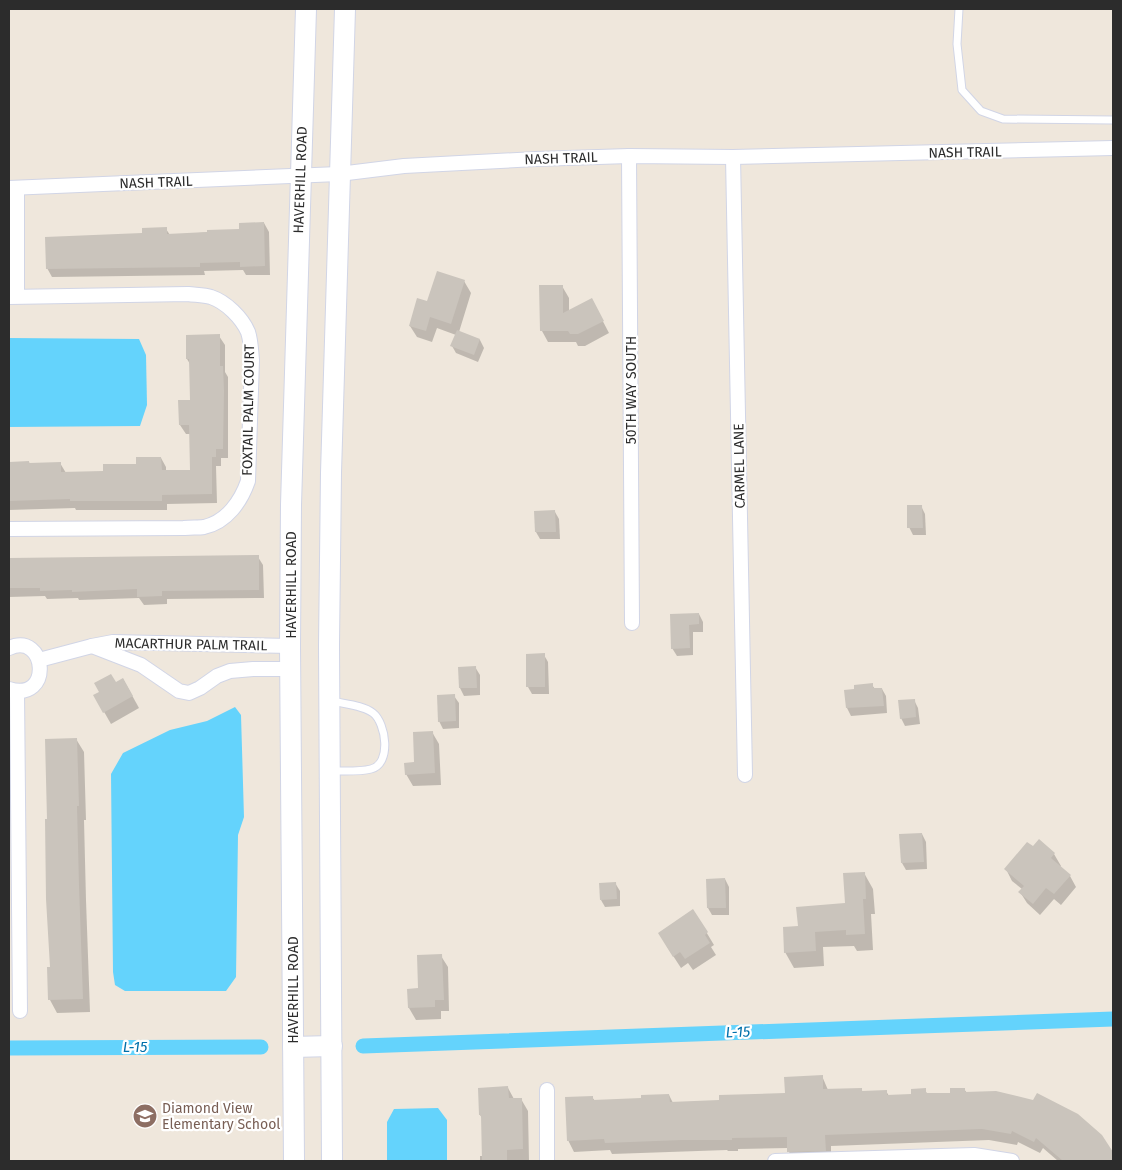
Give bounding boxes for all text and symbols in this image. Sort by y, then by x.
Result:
street label: HAVERHILL ROAD [290,126,311,234]
street label: NASH TRAIL [928,143,1002,162]
street label: NASH TRAIL [524,149,598,168]
street label: NASH TRAIL [119,173,193,192]
street label: 50TH WAY SOUTH [623,336,640,444]
street label: FOXTAIL PALM COURT [239,343,258,476]
street label: CARMEL LANE [730,423,749,509]
street label: HAVERHILL ROAD [283,531,300,639]
street label: MACARTHUR PALM TRAIL [115,635,267,654]
street label: HAVERHILL ROAD [285,936,302,1044]
water label: L-15 [725,1023,751,1041]
water label: L-15 [123,1038,148,1056]
place label: Diamond View Elementary School [162,1100,280,1133]
school or university icon: Diamond View Elementary School [132,1103,158,1129]

